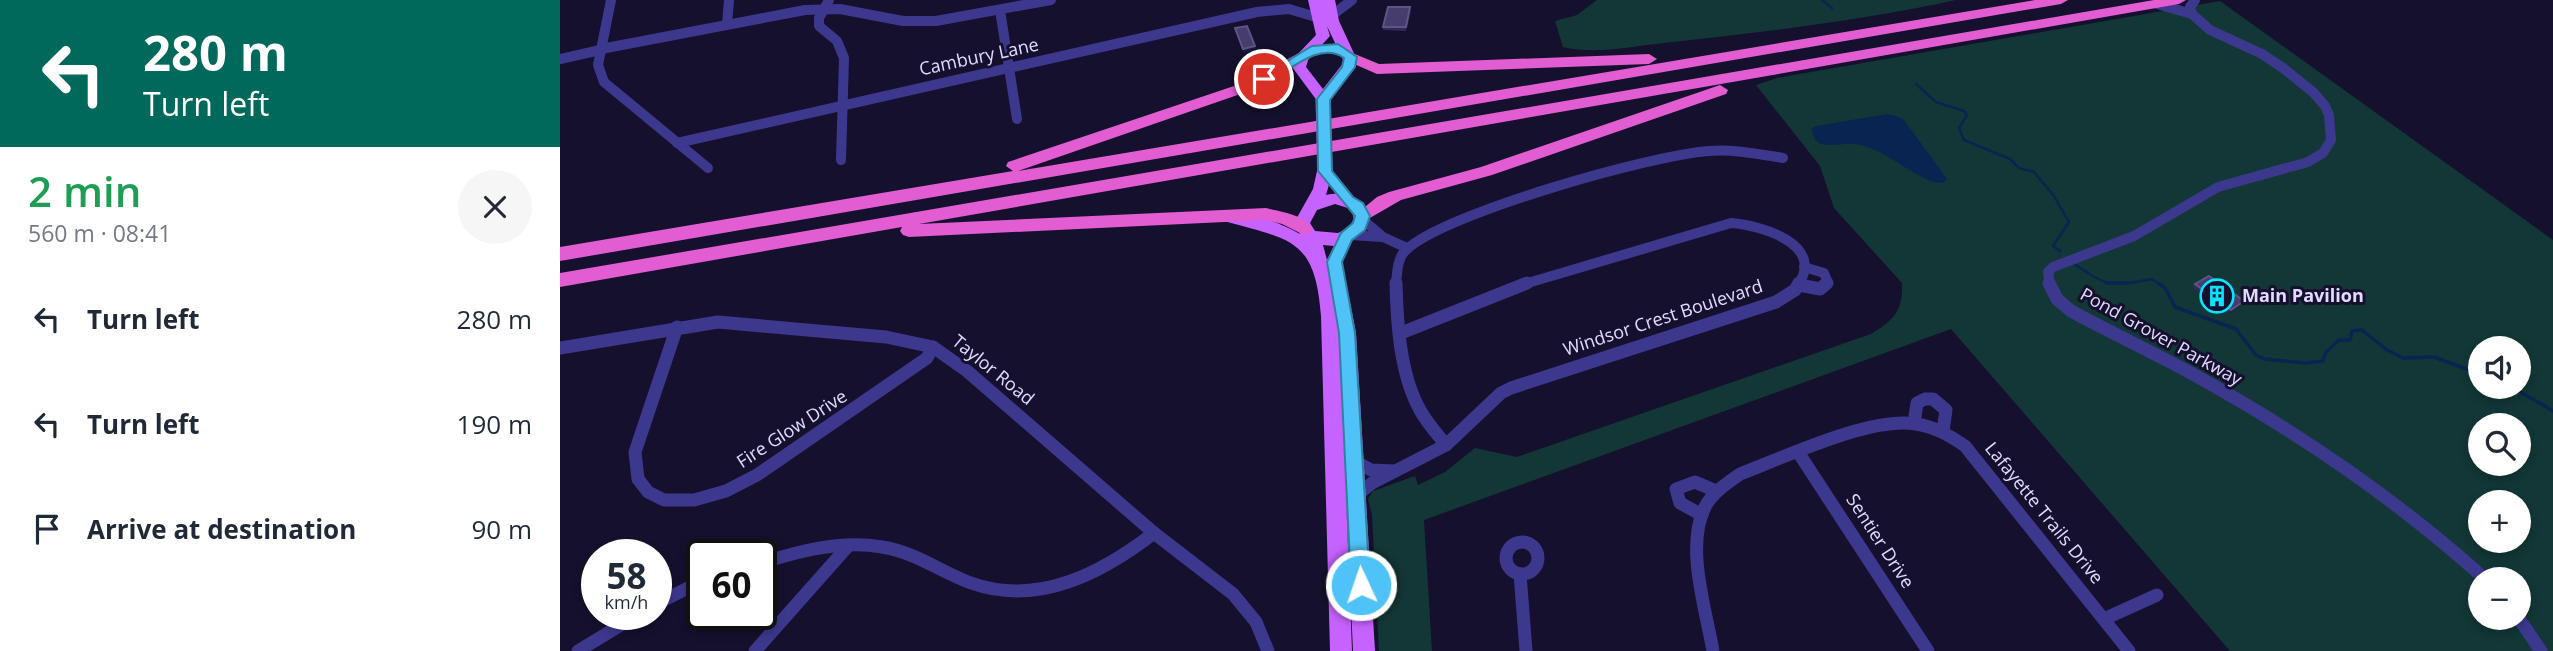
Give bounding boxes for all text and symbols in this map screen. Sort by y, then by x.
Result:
text: 280 m [143,19,288,85]
icon: left [28,28,119,119]
street label: Cambury Lane [917,32,1041,80]
pin [1234,49,1294,109]
icon: arrive [1245,60,1283,98]
text: Turn left [143,82,269,125]
text: 2 min [28,162,141,219]
button: close [458,170,532,244]
text: 560 m · 08:41 [28,217,171,249]
street label: Windsor Crest Boulevard [1560,273,1766,361]
building icon: Main Pavilion [2198,277,2236,315]
street label: Pond Grover Parkway [2076,282,2247,391]
place label: Main Pavilion [2242,283,2364,307]
icon: left [28,300,66,338]
text: Turn left [87,301,199,337]
text: 280 m [457,301,532,337]
street label: Taylor Road [947,329,1040,410]
map controls [2468,336,2531,630]
button: sound [2468,336,2531,399]
street label: Fire Glow Drive [732,383,851,473]
icon: left [28,405,66,443]
text: Turn left [87,406,199,442]
text: 190 m [457,406,532,442]
button: search [2468,413,2531,476]
street label: Lafayette Trails Drive [1980,436,2109,588]
street label: Sentier Drive [1841,489,1920,592]
button: + [2468,490,2531,553]
icon: arrive [28,510,66,548]
text: Arrive at destination [87,511,356,547]
text: 90 m [471,511,532,547]
speed limit sign: 60 [686,539,777,630]
position arrow [1324,548,1398,622]
text: 58 [606,552,647,599]
button: − [2468,567,2531,630]
text: km/h [605,590,648,614]

